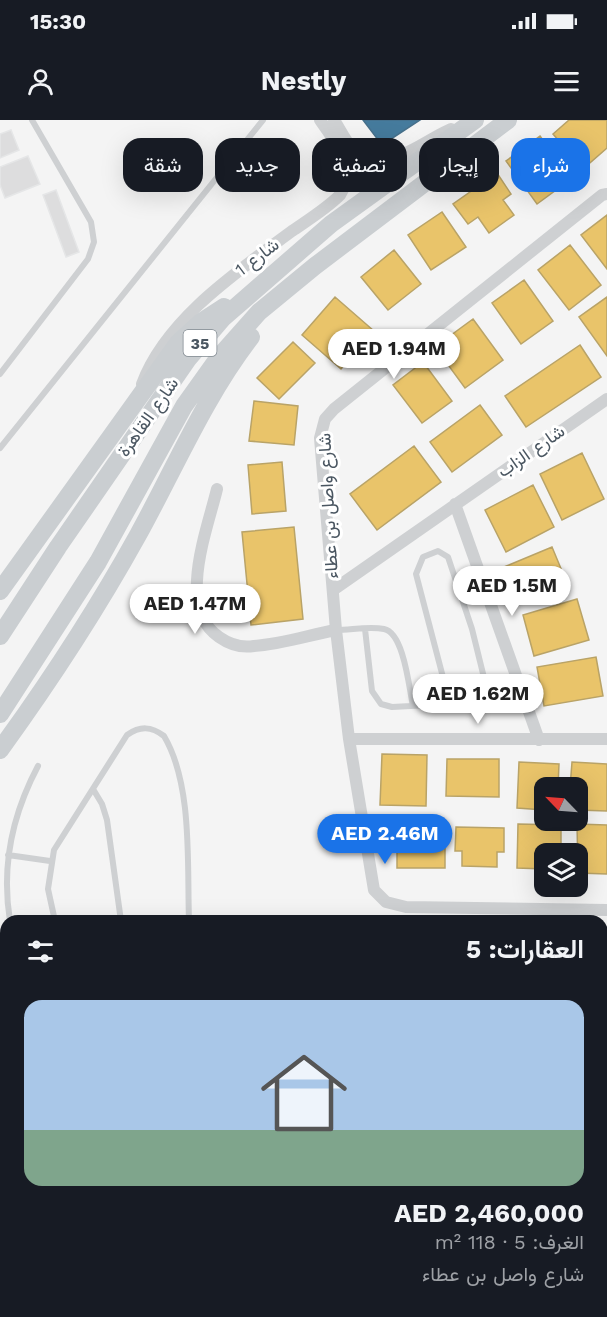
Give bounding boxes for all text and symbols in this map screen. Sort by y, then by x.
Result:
text: 15:30 [30,9,86,34]
icon: person [24,65,57,98]
text: Nestly [261,65,346,97]
icon: menu [550,65,583,98]
chip: شقة [123,138,203,192]
chip: جديد [215,138,300,192]
chip: تصفية [312,138,407,192]
chip: إيجار [419,138,499,192]
chip: شراء [511,138,590,192]
street label: شارع 1 [231,233,284,281]
pin: AED 1.94M [325,329,463,380]
road number: 35 [184,330,216,356]
text: AED 1.94M [342,336,446,360]
street label: شارع القاهرة [113,373,184,461]
street label: شارع الزاب [493,420,570,483]
street label: شارع واصل بن عطاء [313,433,344,579]
pin: AED 1.5M [450,566,574,617]
text: AED 1.5M [467,573,557,597]
pin: AED 1.47M [126,584,264,635]
text: AED 1.47M [144,591,246,615]
pin: AED 1.62M [409,674,547,725]
text: AED 1.62M [427,681,529,705]
north arrow [534,777,588,831]
map controls [534,777,588,897]
pin: AED 2.46M [316,814,454,865]
text: AED 2.46M [331,821,439,845]
button: layers [534,843,588,897]
text: العقارات: 5 [466,934,584,964]
icon: filters [24,935,57,968]
icon: home [250,1039,358,1147]
text: AED 2,460,000 [394,1198,584,1228]
text: الغرف: 5 · 118 m² [435,1230,584,1254]
text: شارع واصل بن عطاء [422,1262,584,1286]

